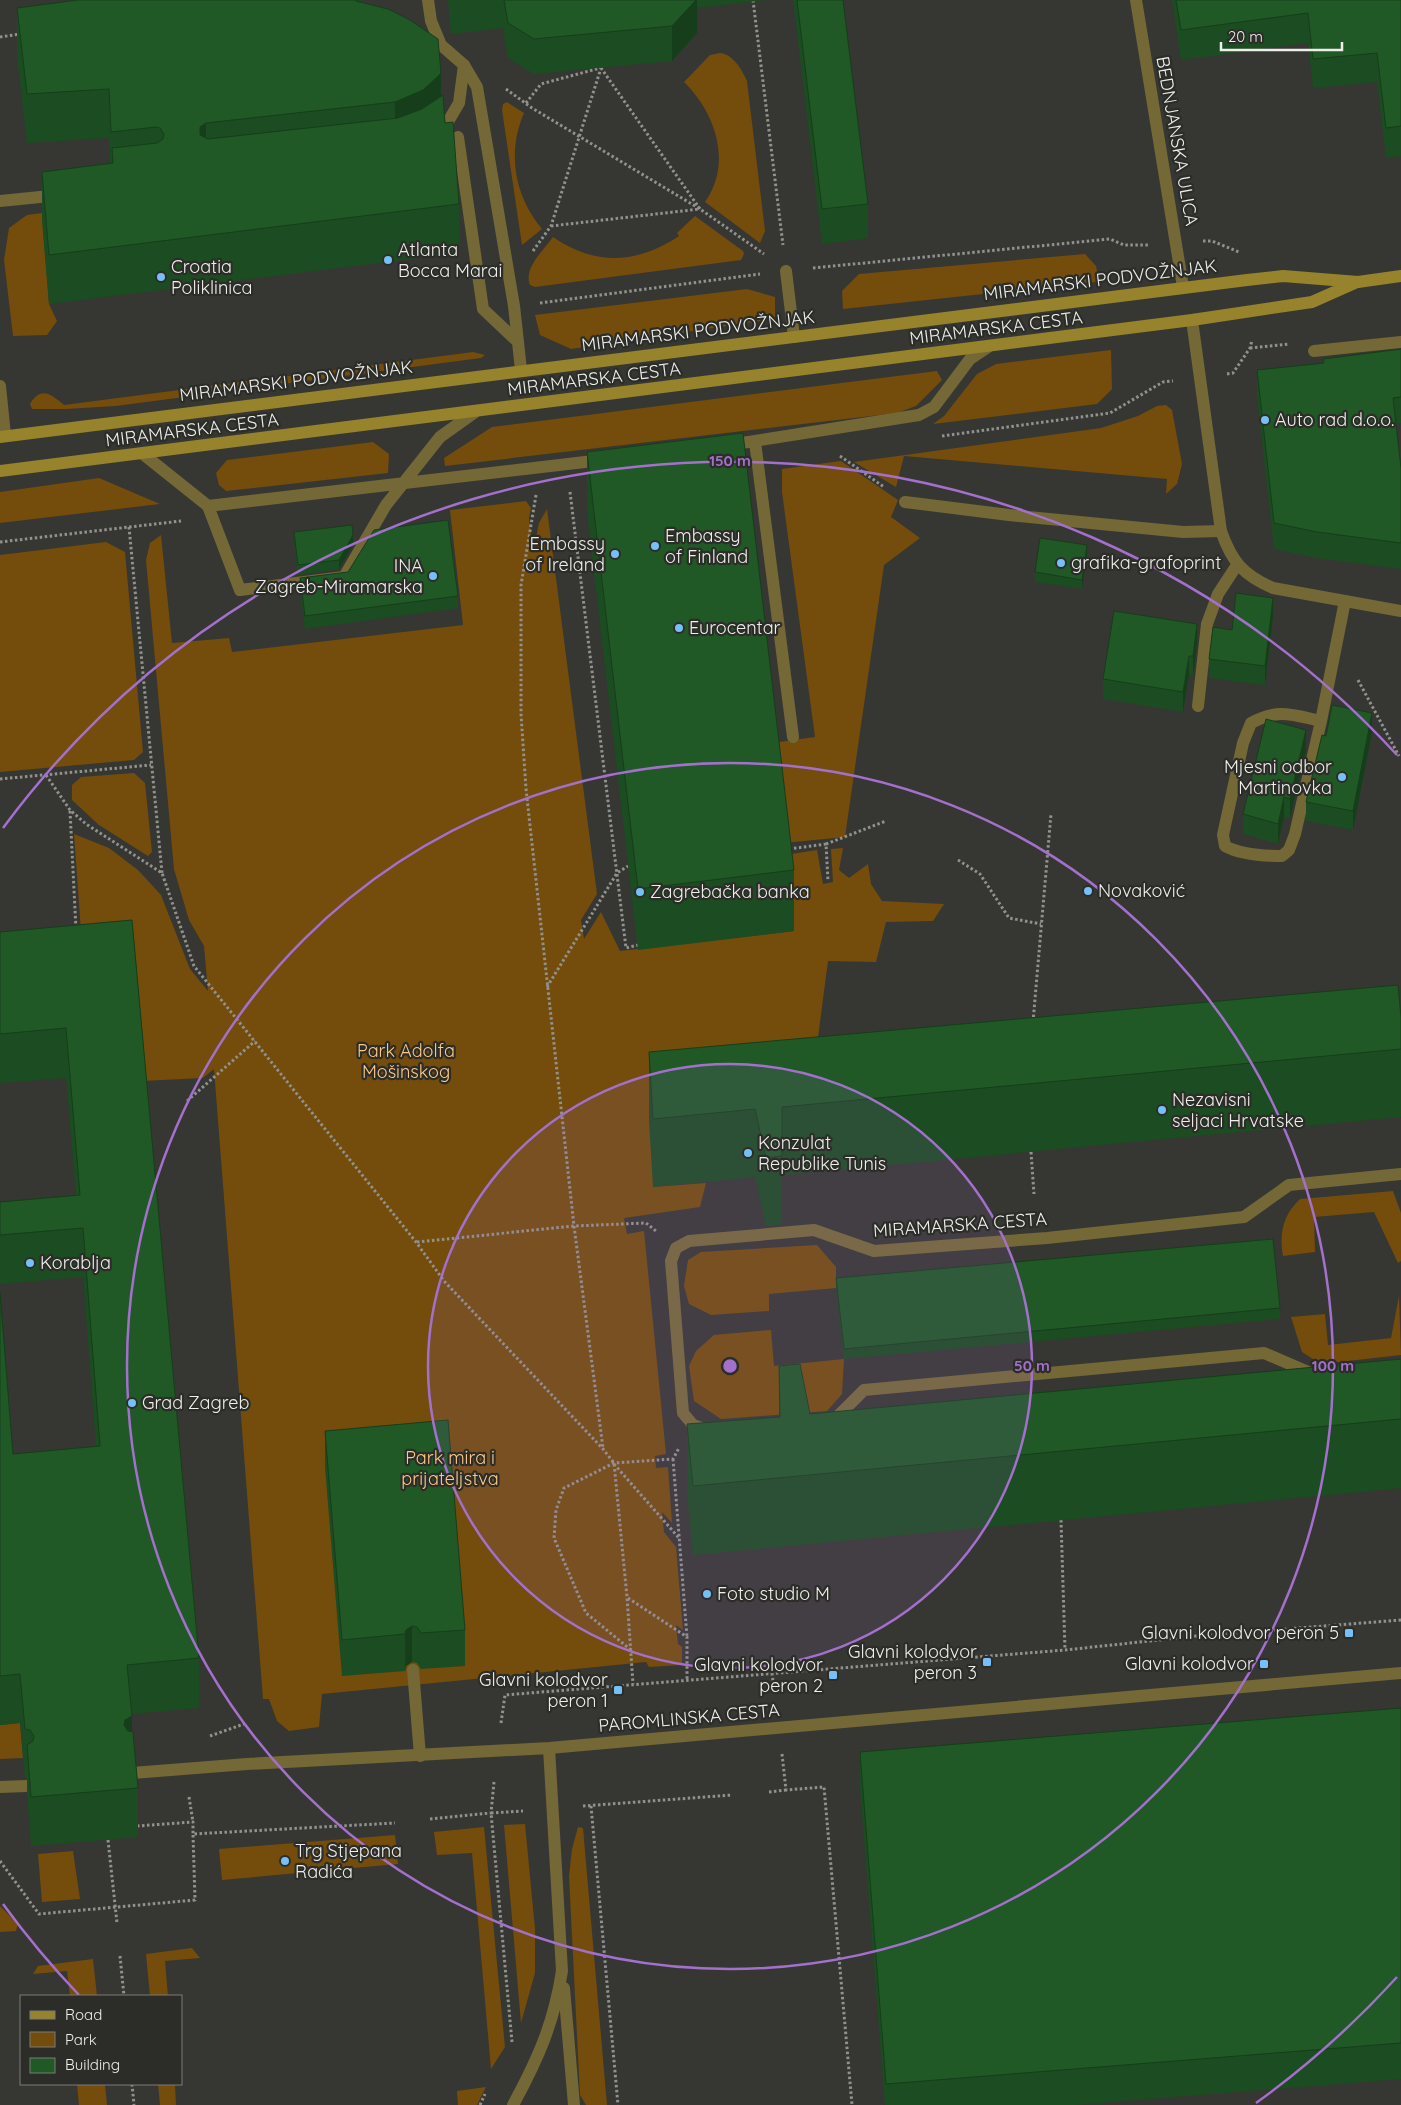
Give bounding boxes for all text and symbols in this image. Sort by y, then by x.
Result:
scale bar [1221,20,1342,52]
text: 20 m [1228,27,1263,46]
street label: BEDNJANSKA ULICA [1151,54,1204,228]
place label: Atlanta Bocca Marai [398,238,502,282]
marker: Atlanta Bocca Marai [382,254,394,266]
street label: MIRAMARSKI PODVOŽNJAK [982,254,1218,305]
place label: Croatia Poliklinica [171,255,252,299]
marker: Croatia Poliklinica [155,271,167,283]
street label: MIRAMARSKI PODVOŽNJAK [580,305,816,356]
street label: MIRAMARSKA CESTA [908,305,1084,350]
street label: MIRAMARSKI PODVOŽNJAK [178,355,414,406]
street label: MIRAMARSKA CESTA [506,356,682,401]
street label: MIRAMARSKA CESTA [104,407,280,452]
place label: Auto rad d.o.o. [1275,408,1394,431]
marker: Auto rad d.o.o. [1259,414,1271,426]
text: 150 m [709,451,751,470]
place label: Embassy of Finland [665,524,748,568]
place label: Embassy of Ireland [525,532,605,576]
marker: Embassy of Finland [649,540,661,552]
marker: Embassy of Ireland [609,548,621,560]
place label: grafika-grafoprint [1071,551,1221,574]
place label: INA Zagreb-Miramarska [255,554,423,598]
marker: grafika-grafoprint [1055,557,1067,569]
marker: INA Zagreb-Miramarska [427,570,439,582]
place label: Eurocentar [689,616,781,639]
marker: Eurocentar [673,622,685,634]
place label: Mjesni odbor Martinovka [1224,755,1332,799]
marker: Mjesni odbor Martinovka [1336,771,1348,783]
place label: Novaković [1098,879,1185,902]
place label: Zagrebačka banka [650,880,810,903]
marker: Novaković [1082,885,1094,897]
marker: Zagrebačka banka [634,886,646,898]
park label: Park Adolfa Mošinskog [357,1039,455,1083]
place label: Nezavisni seljaci Hrvatske [1172,1088,1304,1132]
marker: Nezavisni seljaci Hrvatske [1156,1104,1168,1116]
place label: Konzulat Republike Tunis [758,1131,886,1175]
marker: Konzulat Republike Tunis [742,1147,754,1159]
street label: MIRAMARSKA CESTA [872,1207,1048,1242]
place label: Korablja [40,1251,111,1274]
marker: Korablja [24,1257,36,1269]
text: 50 m [1014,1356,1050,1375]
text: 100 m [1312,1356,1354,1375]
centre of rings [721,1357,739,1375]
place label: Grad Zagreb [142,1391,249,1414]
marker: Grad Zagreb [126,1397,138,1409]
park label: Park mira i prijateljstva [401,1446,499,1490]
place label: Foto studio M [717,1582,830,1605]
marker: Foto studio M [701,1588,713,1600]
place label: Glavni kolodvor peron 5 [1141,1621,1339,1644]
marker: Glavni kolodvor peron 5 [1343,1627,1355,1639]
place label: Glavni kolodvor peron 3 [848,1640,977,1684]
place label: Glavni kolodvor [1125,1652,1254,1675]
place label: Glavni kolodvor peron 2 [694,1653,823,1697]
marker: Glavni kolodvor peron 3 [981,1656,993,1668]
marker: Glavni kolodvor [1258,1658,1270,1670]
place label: Glavni kolodvor peron 1 [479,1668,608,1712]
marker: Glavni kolodvor peron 2 [827,1669,839,1681]
marker: Glavni kolodvor peron 1 [612,1684,624,1696]
street label: PAROMLINSKA CESTA [597,1698,781,1737]
place label: Trg Stjepana Radića [295,1839,402,1883]
marker: Trg Stjepana Radića [279,1855,291,1867]
legend [20,1995,182,2085]
text: Road [65,2005,102,2024]
text: Park [65,2030,97,2049]
text: Building [65,2055,120,2074]

